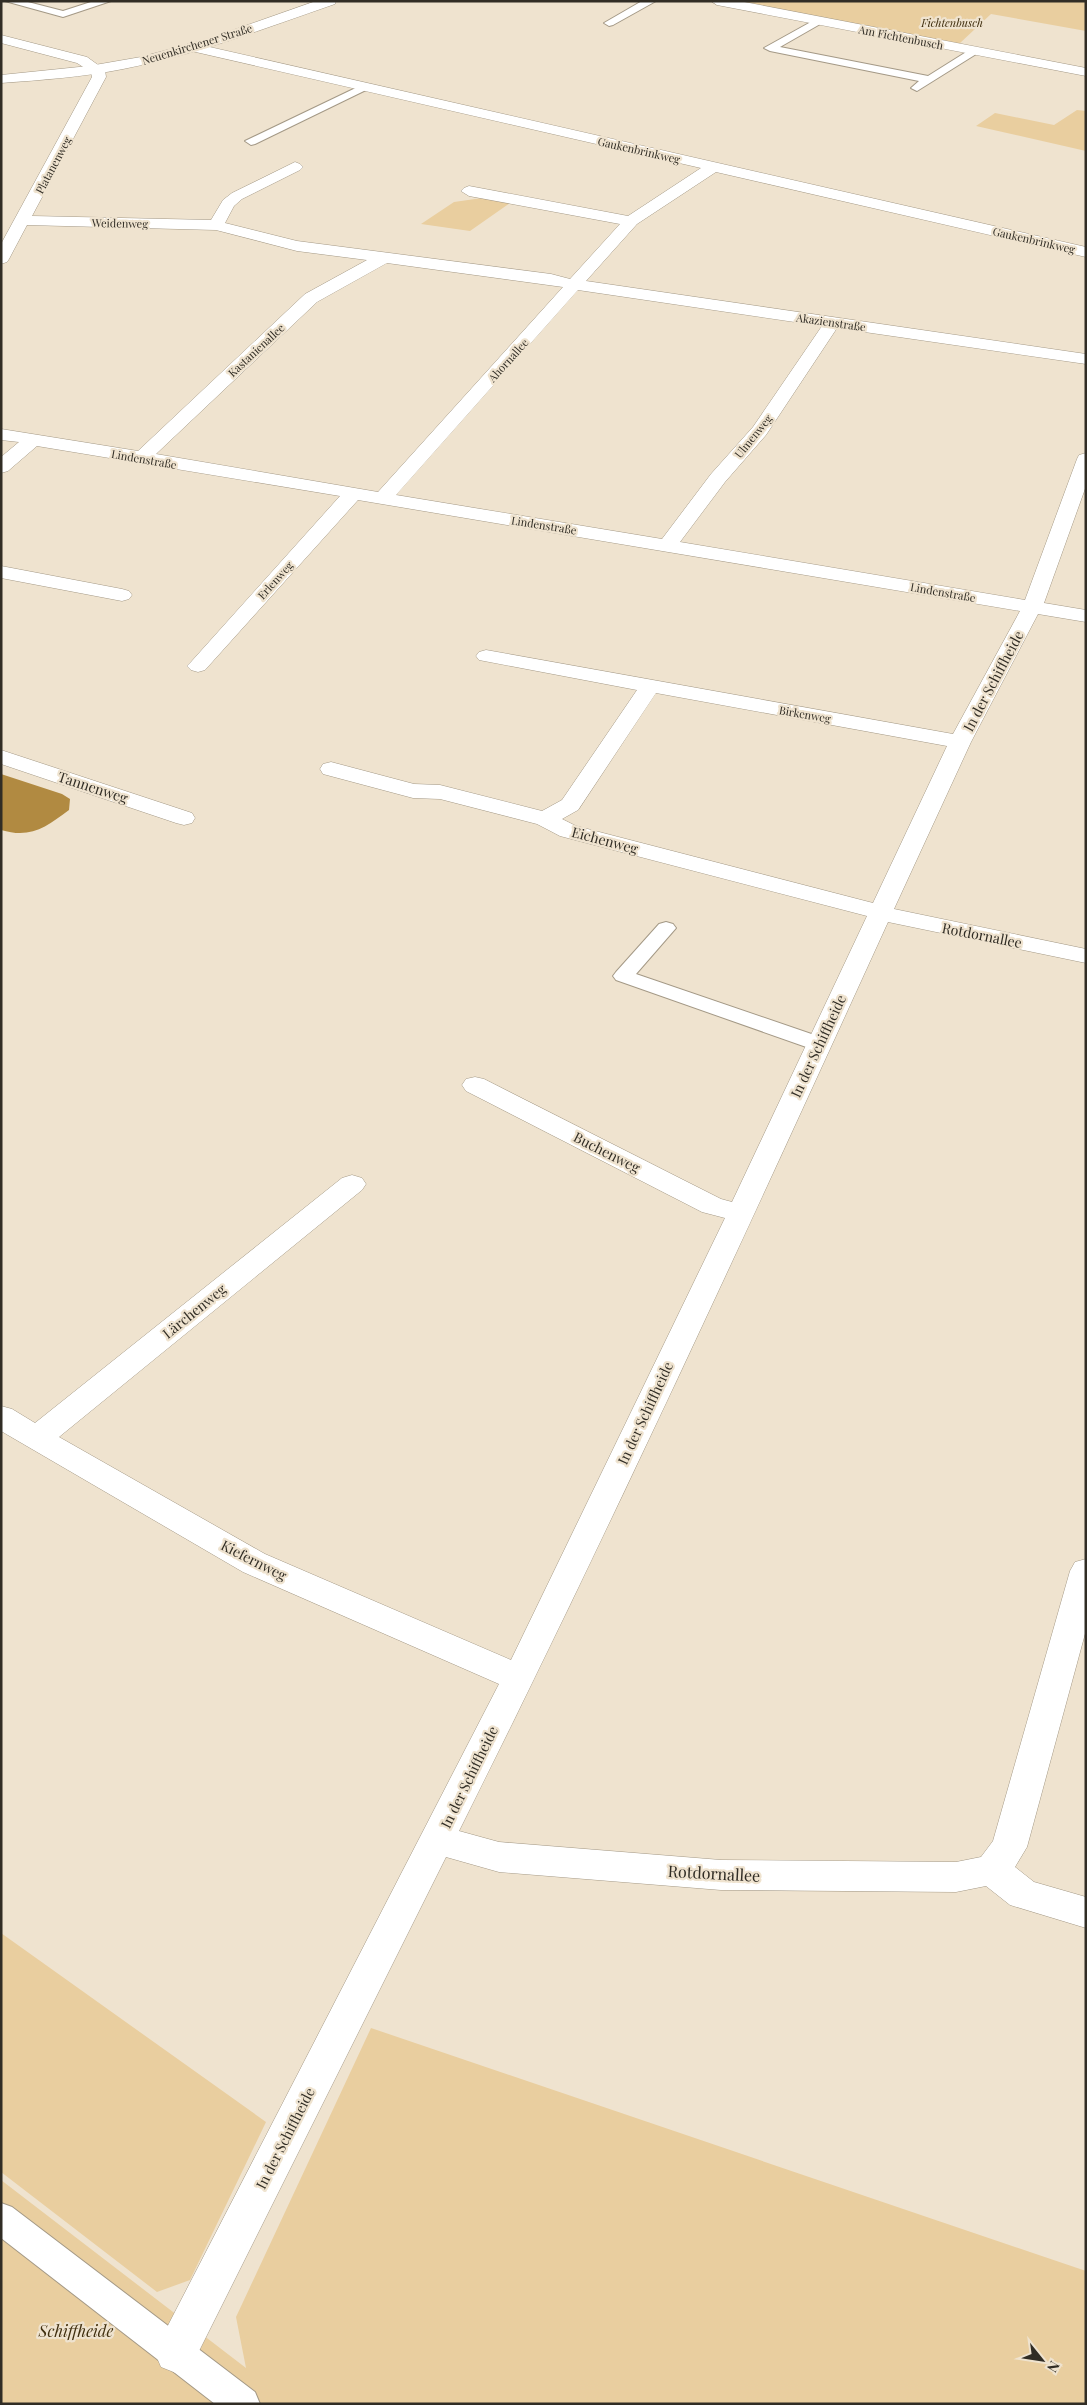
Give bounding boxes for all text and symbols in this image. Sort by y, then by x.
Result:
park label: Fichtenbusch [920,15,983,30]
street label: Neuenkirchener Straße [140,20,254,68]
street label: Am Fichtenbusch [856,21,945,53]
street label: Gaukenbrinkweg [596,133,682,167]
street label: Platanenweg [32,134,74,196]
street label: Weidenweg [91,215,148,231]
street label: Gaukenbrinkweg [991,223,1077,257]
street label: Akazienstraße [794,310,867,334]
street label: Kastanienallee [225,320,288,380]
street label: Ahornallee [484,335,532,386]
street label: Ulmenweg [731,411,775,461]
street label: Lindenstraße [110,446,178,472]
street label: Lindenstraße [510,512,578,538]
street label: Erlenweg [254,558,296,602]
street label: Lindenstraße [909,579,977,605]
street label: In der Schiffheide [958,627,1028,735]
street label: Birkenweg [778,702,832,726]
street label: Tannenweg [56,767,131,807]
street label: Eichenweg [570,822,641,858]
street label: Rotdornallee [940,918,1024,952]
street label: In der Schiffheide [786,991,850,1101]
street label: Buchenweg [570,1127,644,1177]
street label: Lärchenweg [158,1279,230,1342]
street label: In der Schiffheide [613,1358,677,1468]
street label: Kiefernweg [218,1535,291,1585]
street label: In der Schiffheide [436,1723,502,1831]
street label: Rotdornallee [667,1860,761,1886]
street label: In der Schiffheide [251,2084,319,2192]
park label: Schiffheide [38,2320,114,2341]
north arrow [1017,2335,1067,2385]
text: N [1043,2358,1064,2376]

